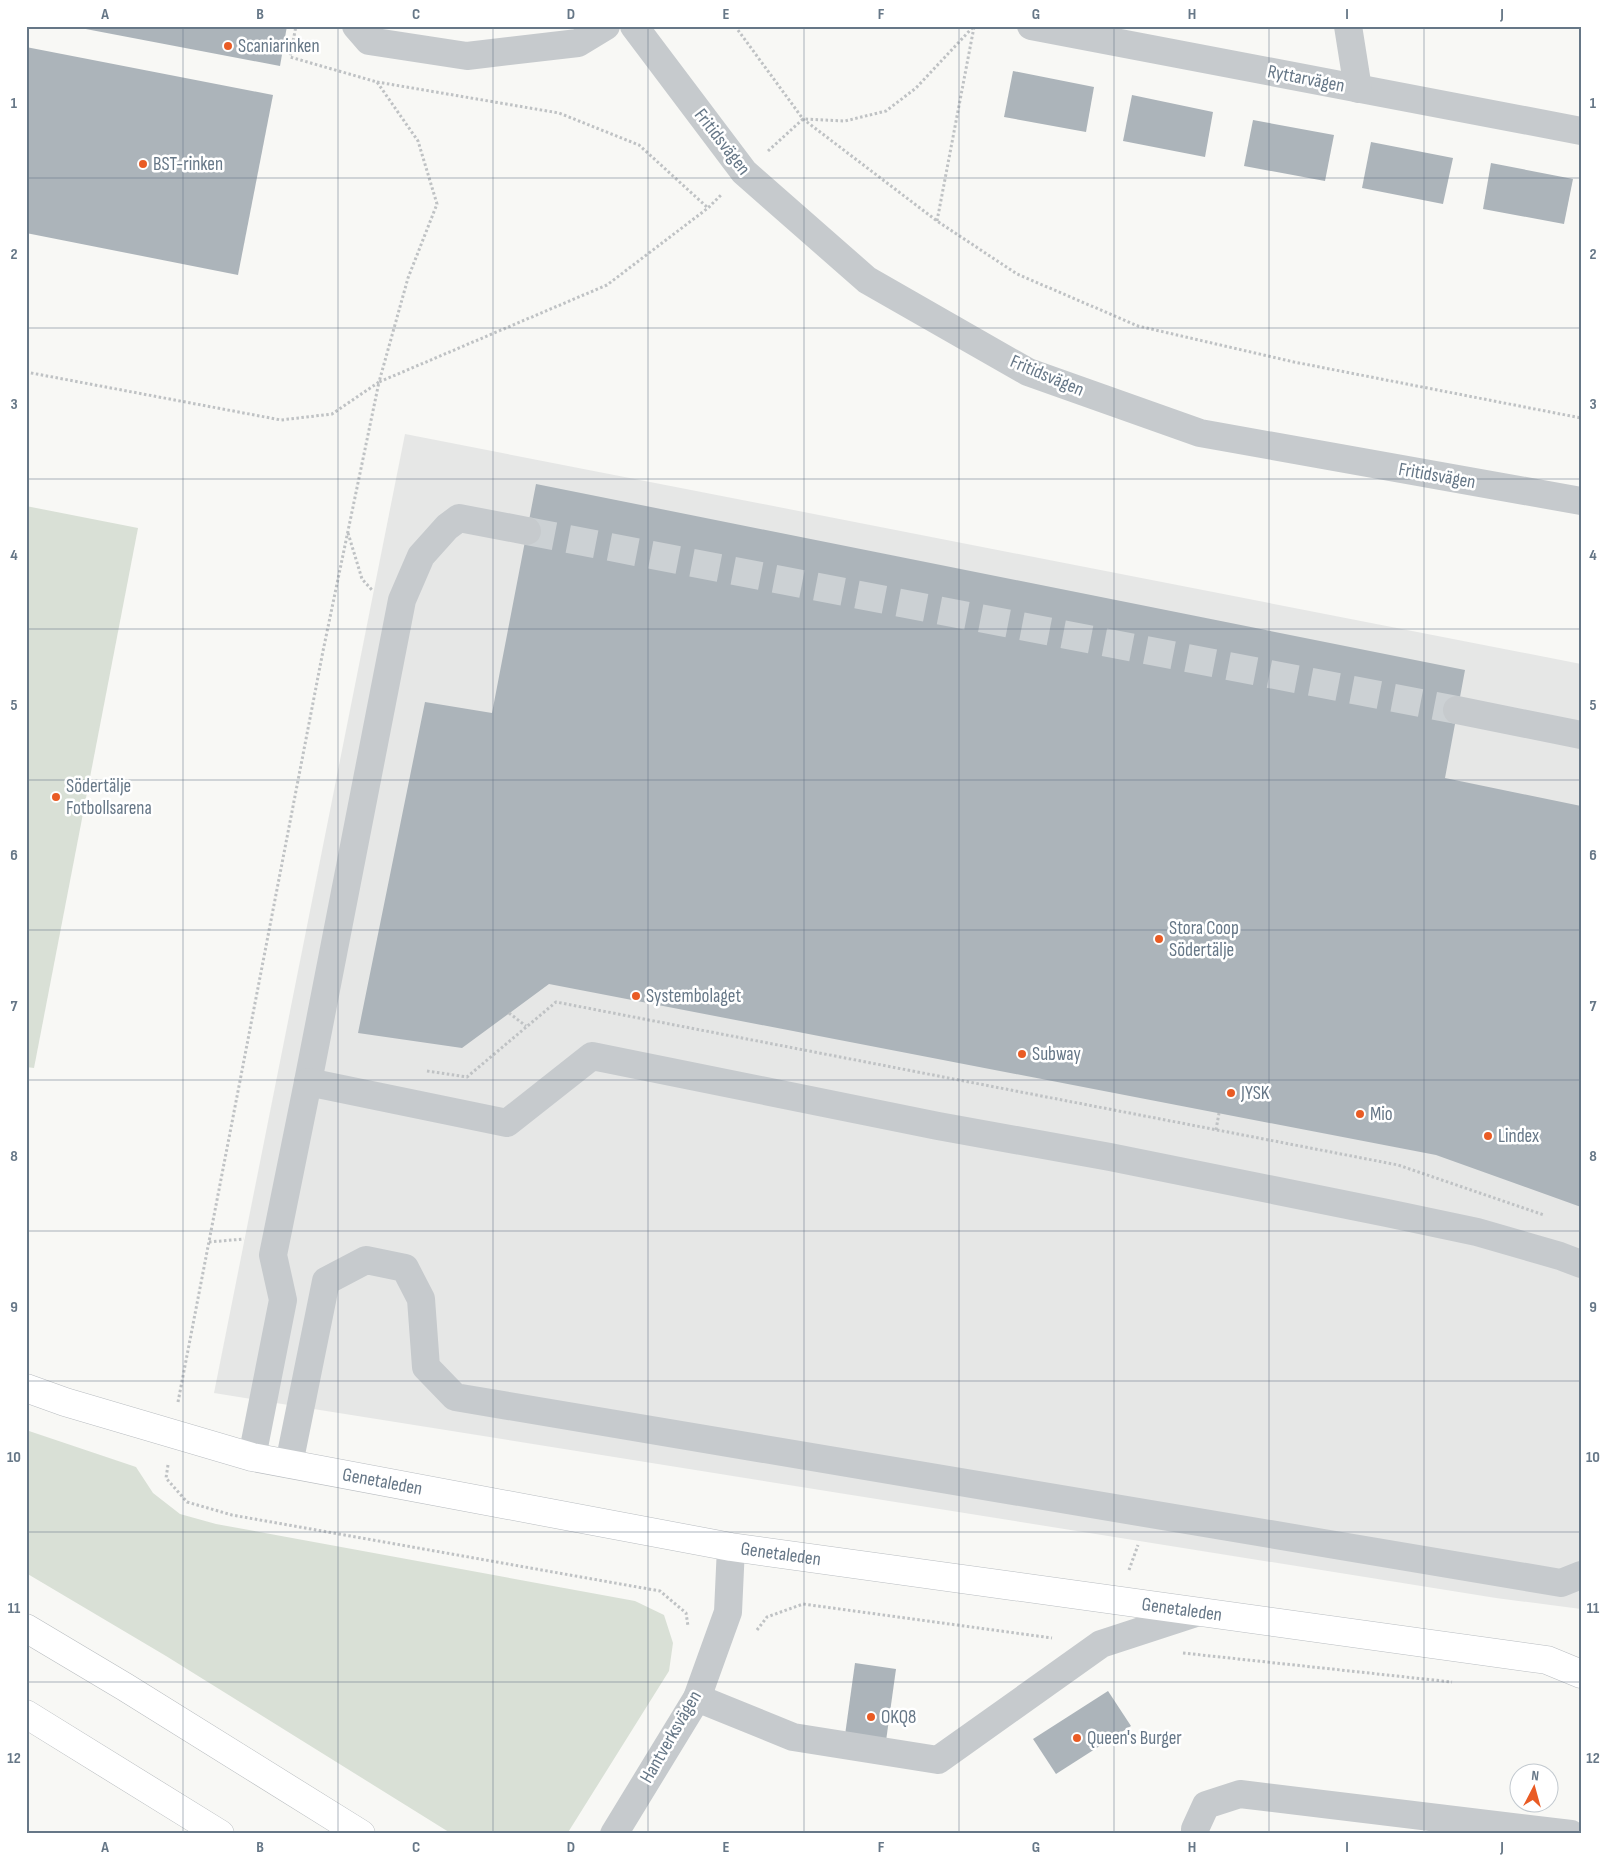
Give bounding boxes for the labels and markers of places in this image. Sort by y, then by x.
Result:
place label: Scaniarinken [238,35,320,58]
marker: Scaniarinken [222,40,234,52]
place label: BST-rinken [153,153,223,176]
marker: BST-rinken [137,158,149,170]
place label: Södertälje Fotbollsarena [66,775,152,820]
marker: Södertälje Fotbollsarena [50,791,62,803]
place label: Stora Coop Södertälje [1169,917,1239,962]
marker: Stora Coop Södertälje [1153,933,1165,945]
place label: Systembolaget [646,985,741,1008]
marker: Systembolaget [630,990,642,1002]
place label: Subway [1032,1043,1081,1066]
marker: Subway [1016,1048,1028,1060]
place label: JYSK [1240,1082,1270,1105]
marker: JYSK [1225,1087,1237,1099]
place label: Mio [1370,1103,1393,1126]
marker: Mio [1354,1108,1366,1120]
place label: Lindex [1498,1125,1539,1148]
marker: Lindex [1482,1130,1494,1142]
place label: OKQ8 [881,1706,916,1729]
marker: OKQ8 [865,1711,877,1723]
place label: Queen's Burger [1087,1727,1182,1750]
marker: Queen's Burger [1071,1732,1083,1744]

